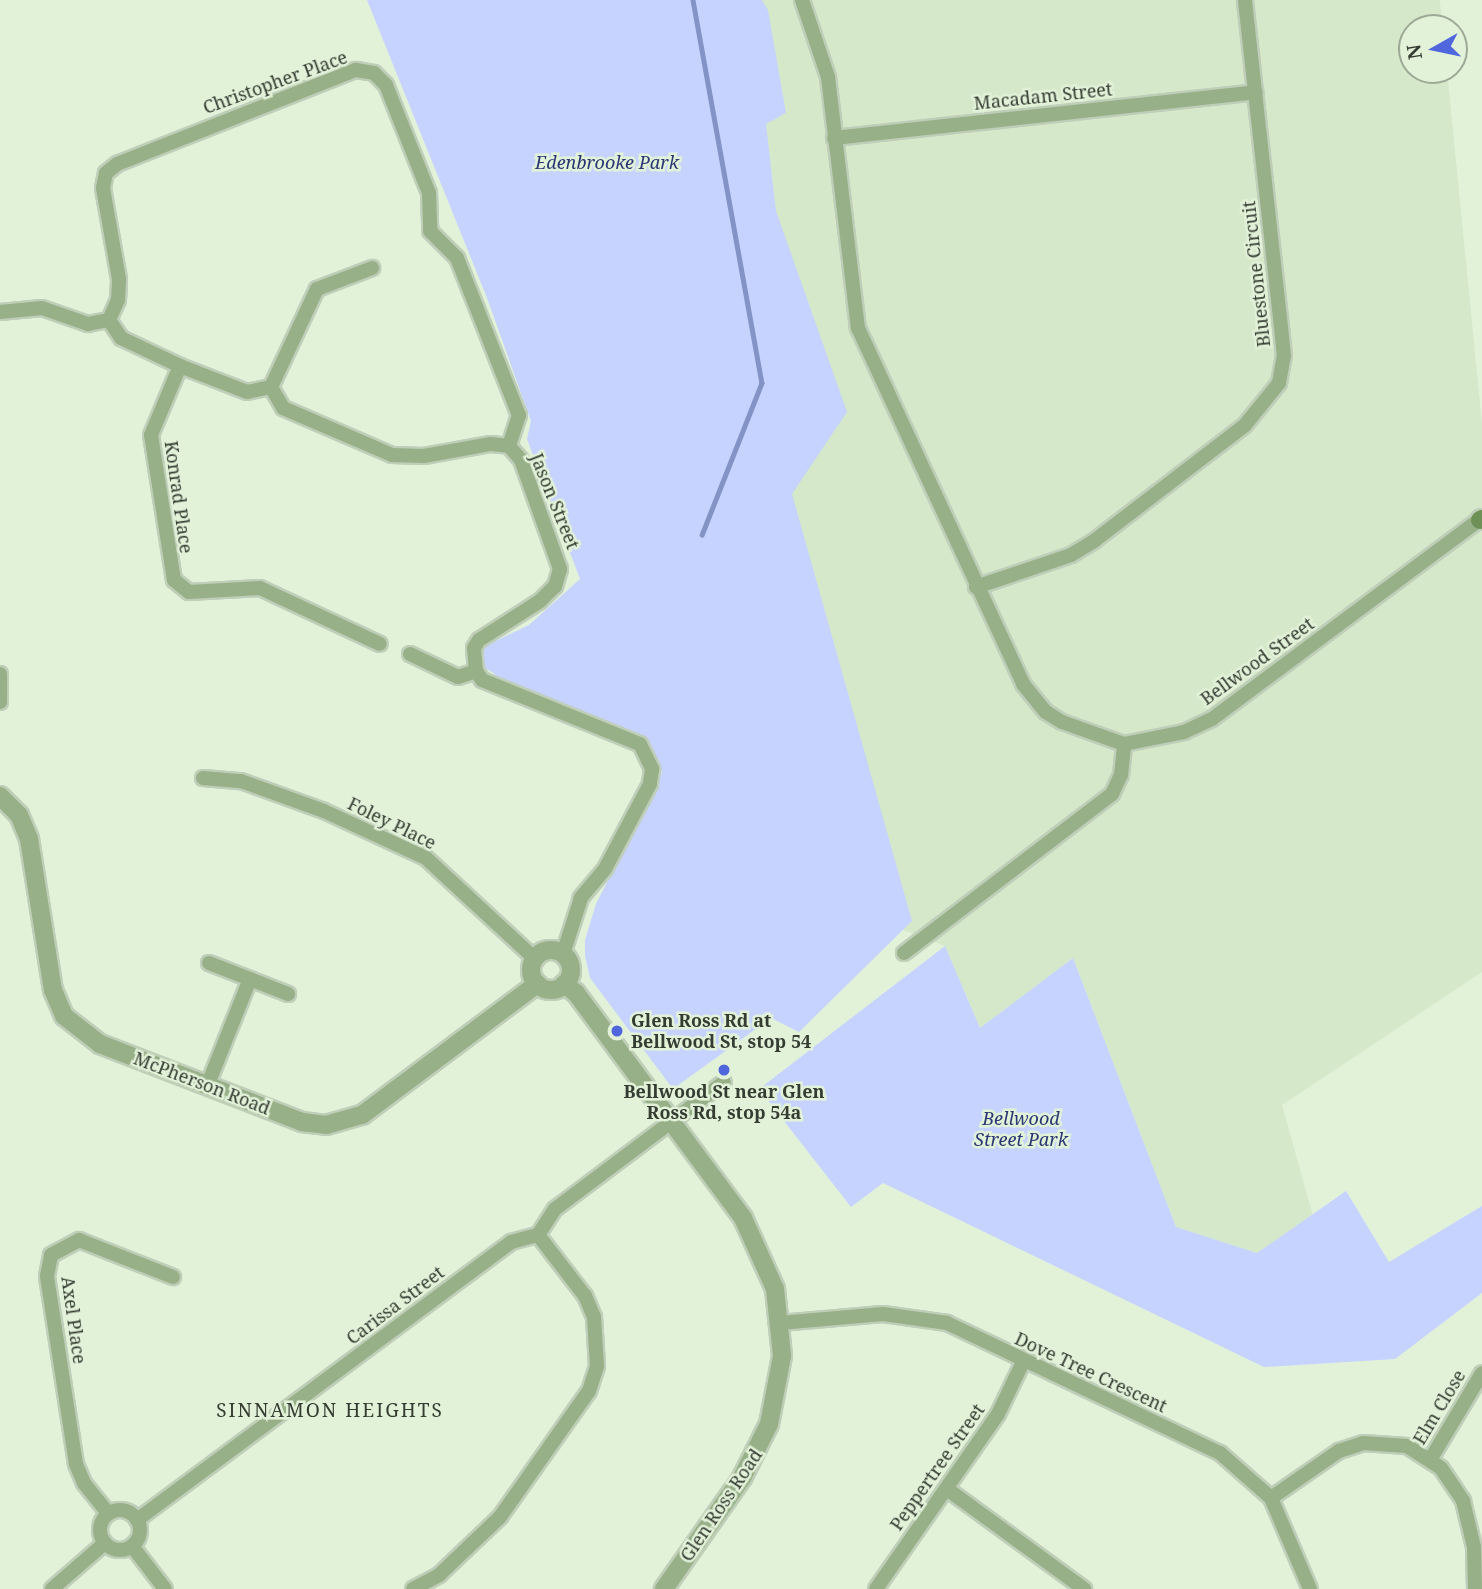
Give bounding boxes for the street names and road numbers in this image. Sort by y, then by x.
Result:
street label: Christopher Place [200,46,350,118]
street label: Macadam Street [973,78,1113,114]
street label: Bluestone Circuit [1238,200,1274,348]
street label: Konrad Place [160,439,198,555]
street label: Jason Street [526,450,584,552]
street label: Bellwood Street [1196,613,1318,709]
street label: Foley Place [344,792,440,854]
street label: McPherson Road [131,1047,273,1119]
street label: Carissa Street [342,1261,448,1349]
street label: Axel Place [57,1275,91,1365]
street label: Dove Tree Crescent [1011,1327,1171,1417]
street label: Elm Close [1408,1366,1470,1448]
street label: Peppertree Street [885,1400,989,1534]
street label: Glen Ross Road [675,1445,767,1565]

